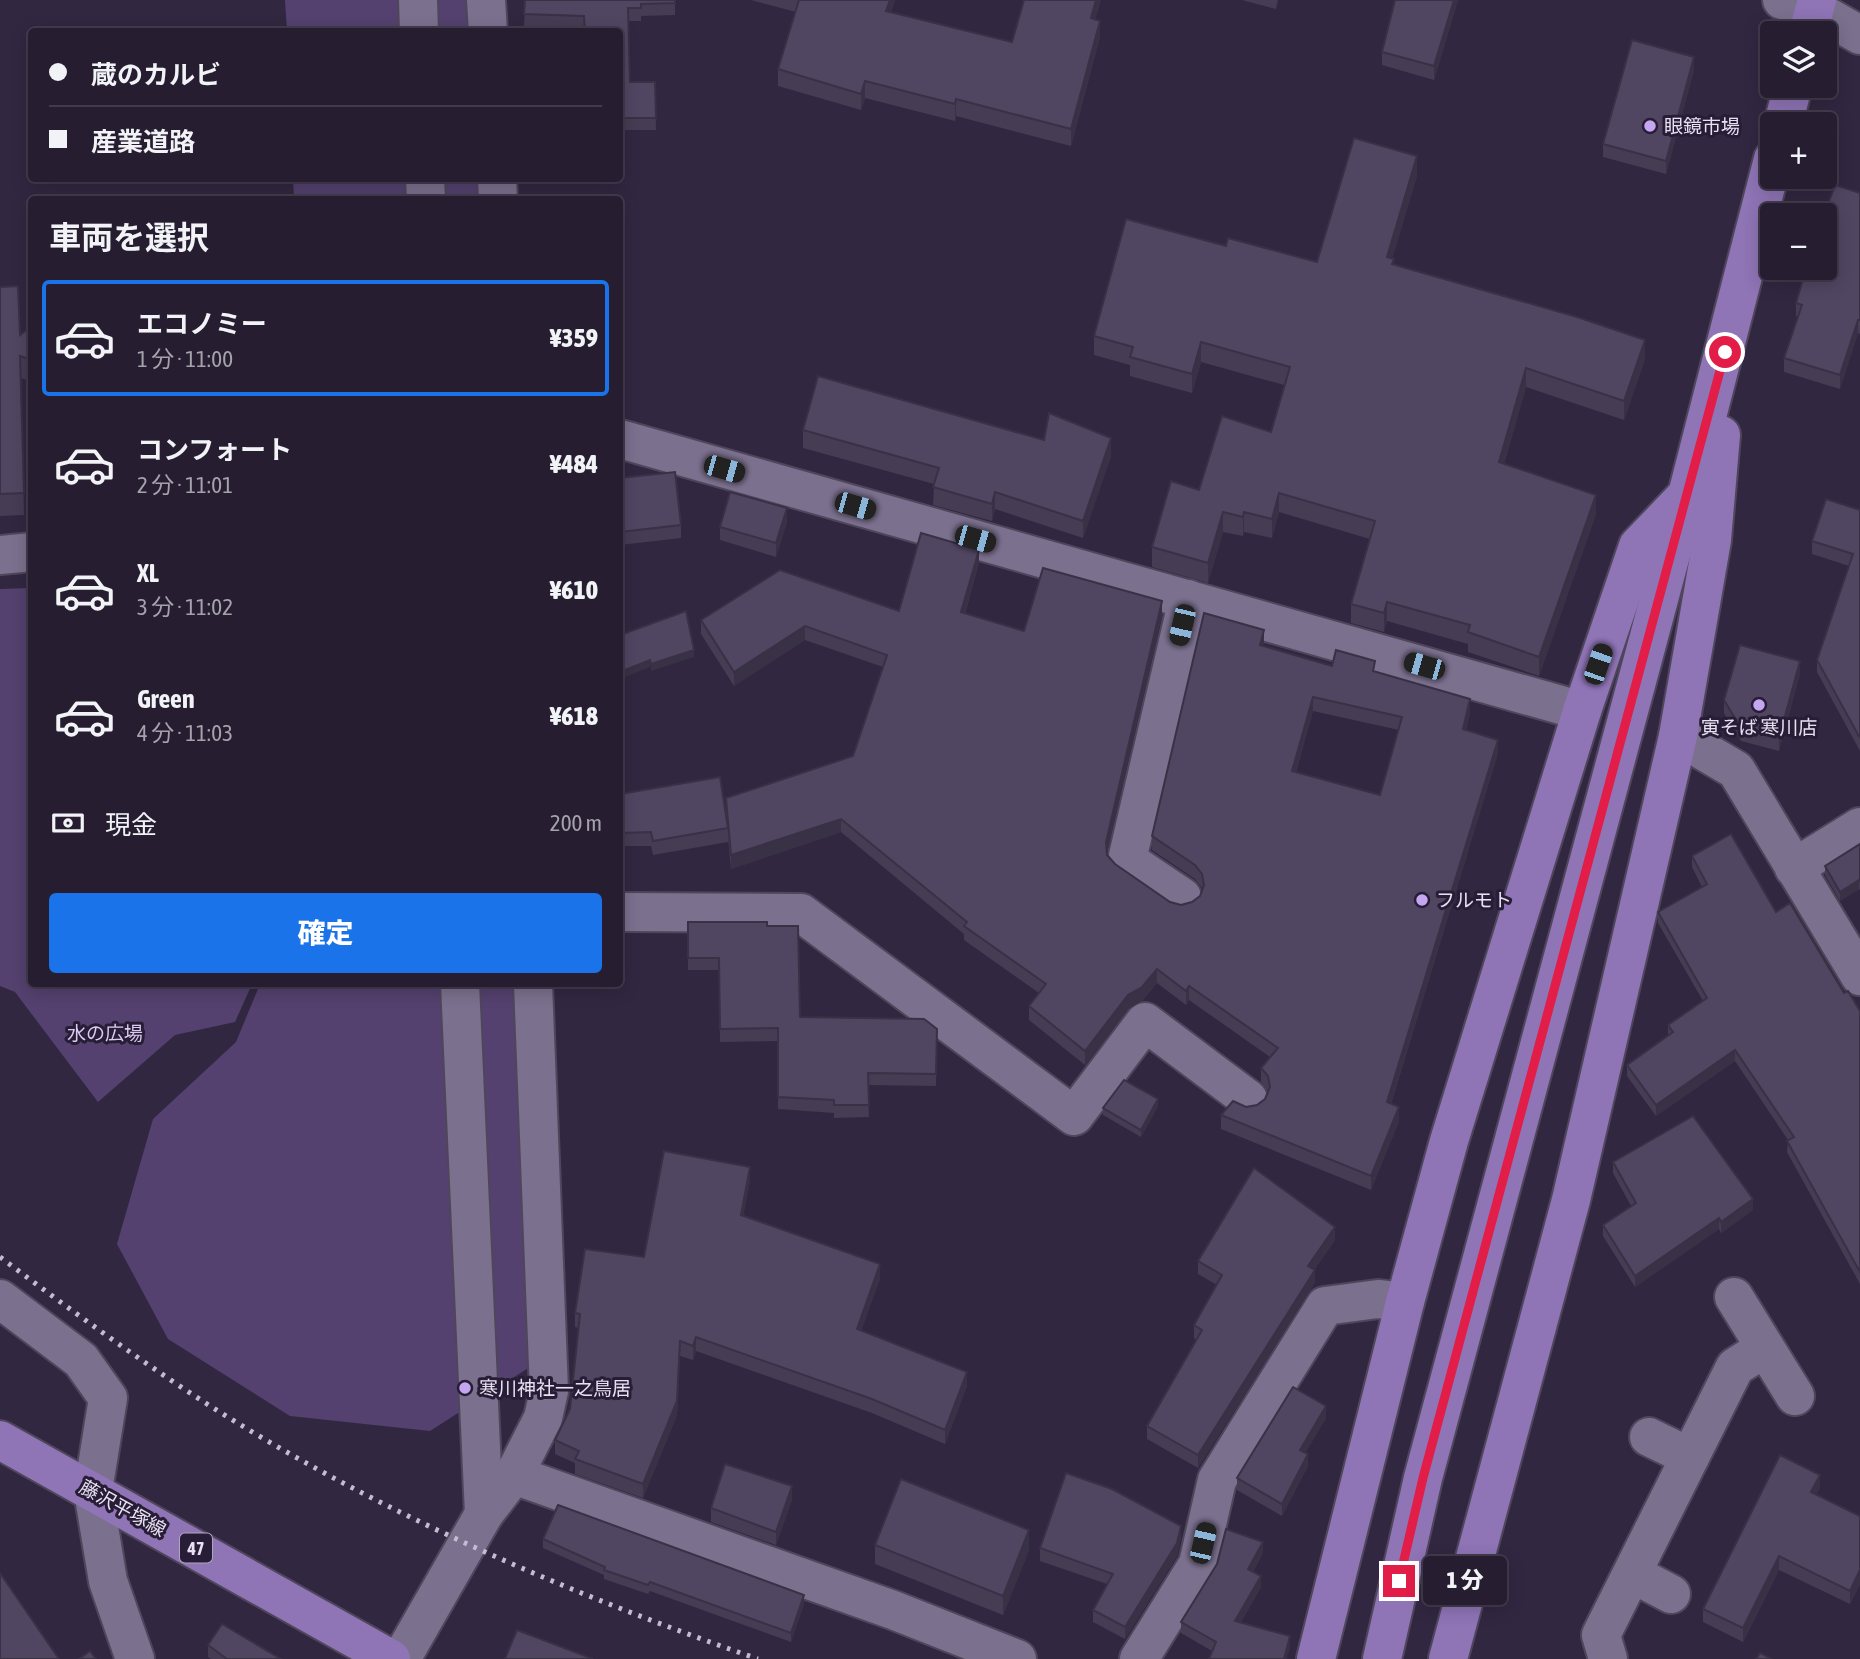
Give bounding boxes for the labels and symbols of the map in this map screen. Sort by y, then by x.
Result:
place label: 眼鏡市場 [1664,115,1740,137]
marker: 眼鏡市場 [1642,118,1658,134]
route start [1709,336,1741,368]
car [701,453,748,485]
car [832,490,879,522]
car [952,523,999,555]
car [1168,602,1197,648]
car [1582,641,1615,687]
car [1401,650,1448,682]
marker: 寅そば 寒川店 [1751,697,1767,713]
place label: 寅そば 寒川店 [1701,716,1817,738]
place label: フルモト [1436,889,1512,911]
marker: フルモト [1414,892,1430,908]
park label: 水の広場 [67,1022,143,1044]
place label: 寒川神社一之鳥居 [479,1377,631,1399]
marker: 寒川神社一之鳥居 [457,1380,473,1396]
street label: 藤沢平塚線 [76,1475,170,1541]
car [1189,1520,1218,1566]
road number: 47 [180,1534,212,1562]
callout: 1 分 [1424,1556,1508,1606]
route end [1383,1565,1415,1597]

